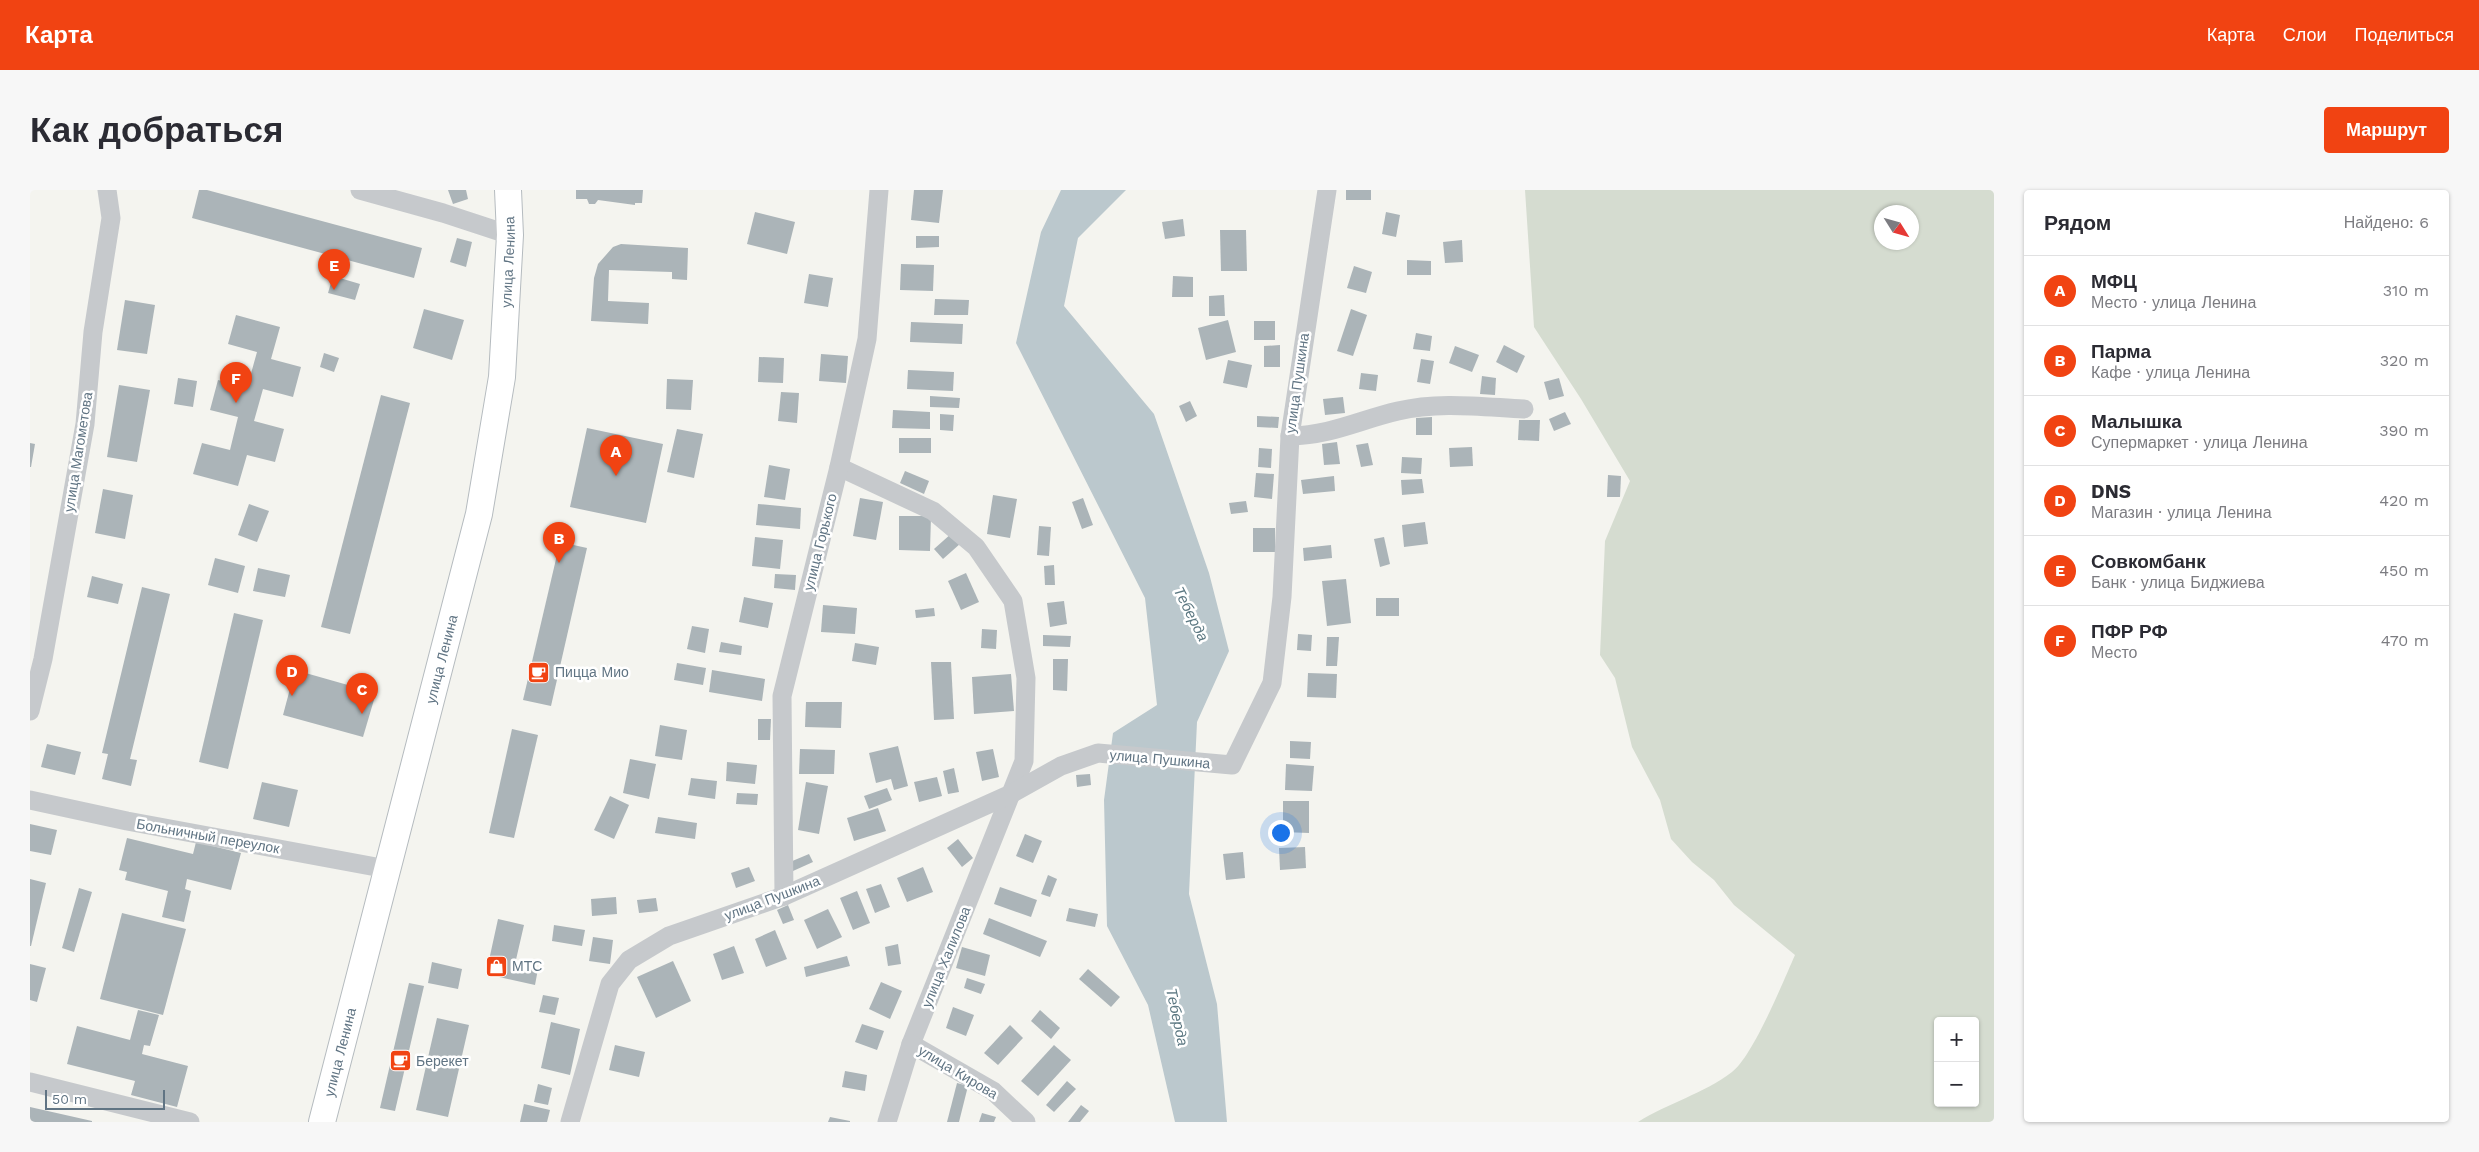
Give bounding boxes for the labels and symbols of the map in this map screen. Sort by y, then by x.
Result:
north arrow [1874,205,1919,250]
street label: улица Ленина [498,216,518,308]
pin: E [318,249,350,290]
street label: улица Пушкина [1282,332,1312,434]
pin: F [220,362,252,403]
street label: улица Магометова [61,391,95,513]
pin: A [600,435,632,476]
street label: улица Горького [800,492,840,592]
pin: B [543,522,575,563]
water label: Теберда [1170,584,1212,644]
street label: улица Ленина [422,613,461,705]
pin: D [276,655,308,696]
cafe icon: Пицца Мио [527,660,551,684]
place label: Пицца Мио [555,664,629,680]
pin: C [346,673,378,714]
street label: улица Пушкина [1109,747,1211,771]
street label: Больничный переулок [135,816,282,857]
your location [1268,820,1294,846]
street label: улица Пушкина [722,872,822,924]
street label: улица Халилова [918,904,974,1010]
shop icon: МТС [484,954,508,978]
place label: МТС [512,958,542,974]
water label: Теберда [1162,986,1192,1048]
street label: улица Ленина [321,1006,359,1099]
street label: улица Кирова [915,1042,1001,1102]
cafe icon: Берекет [388,1049,412,1073]
place label: Берекет [416,1053,469,1069]
scale bar [45,1087,165,1110]

